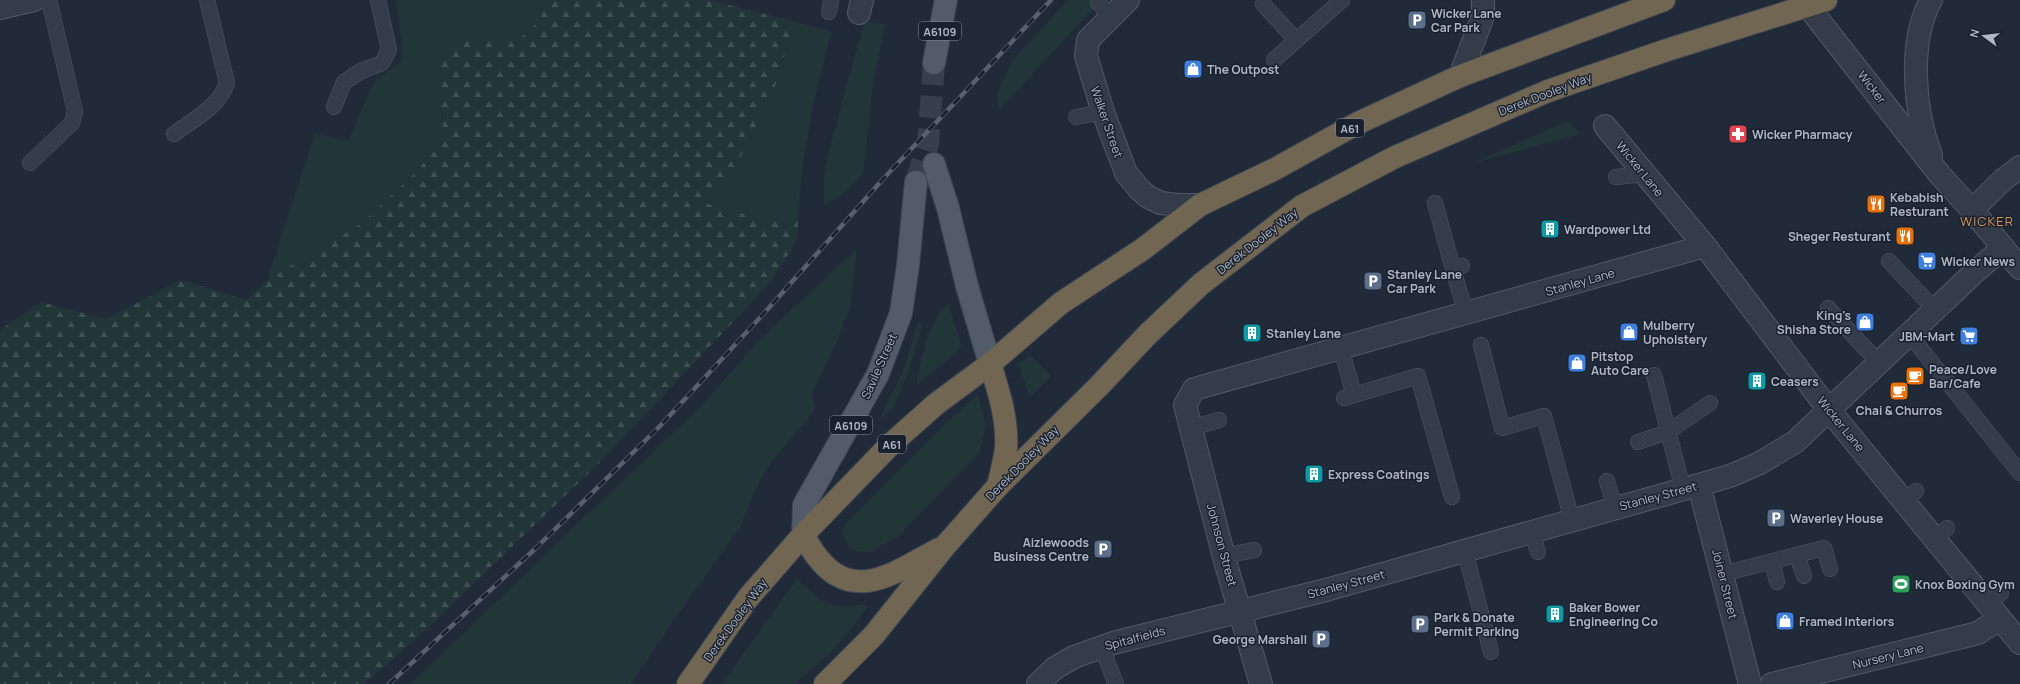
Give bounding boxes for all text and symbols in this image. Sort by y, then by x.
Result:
place label: Wicker Lane Car Park [1431,5,1501,36]
parking icon: Wicker Lane Car Park [1406,9,1428,31]
north arrow [1964,16,2004,56]
road number: A6109 [919,22,961,40]
text: N [1966,27,1982,39]
shop icon: The Outpost [1182,58,1204,80]
place label: The Outpost [1207,61,1279,78]
street label: Wicker [1854,67,1891,108]
street label: Derek Dooley Way [1496,68,1595,120]
street label: Walker Street [1087,84,1127,160]
road number: A61 [1336,119,1364,137]
pharmacy icon: Wicker Pharmacy [1727,123,1749,145]
place label: Wicker Pharmacy [1752,126,1853,143]
street label: Wicker Lane [1612,138,1668,200]
place label: Kebabish Resturant [1890,189,1949,220]
restaurant icon: Kebabish Resturant [1865,193,1887,215]
street label: Derek Dooley Way [1213,204,1302,278]
district label: WICKER [1960,212,2014,230]
building icon: Wardpower Ltd [1539,218,1561,240]
place label: Wardpower Ltd [1564,221,1651,238]
restaurant icon: Sheger Resturant [1894,225,1916,247]
place label: Sheger Resturant [1788,228,1891,245]
supermarket icon: Wicker News [1916,250,1938,272]
place label: Wicker News [1941,253,2015,270]
street label: Stanley Lane [1543,264,1617,300]
place label: Stanley Lane Car Park [1387,266,1462,297]
parking icon: Stanley Lane Car Park [1362,270,1384,292]
place label: King's Shisha Store [1777,307,1851,338]
shop icon: King's Shisha Store [1854,311,1876,333]
place label: Mulberry Upholstery [1643,317,1707,348]
shop icon: Mulberry Upholstery [1618,321,1640,343]
building icon: Stanley Lane [1241,322,1263,344]
place label: Stanley Lane [1266,325,1341,342]
supermarket icon: JBM-Mart [1958,325,1980,347]
place label: JBM-Mart [1899,328,1955,345]
street label: Savile Street [857,330,901,402]
place label: Pitstop Auto Care [1591,348,1649,379]
shop icon: Pitstop Auto Care [1566,352,1588,374]
place label: Peace/Love Bar/Cafe [1929,361,1997,392]
cafe icon: Peace/Love Bar/Cafe [1904,365,1926,387]
building icon: Ceasers [1746,370,1768,392]
place label: Ceasers [1771,373,1819,390]
cafe icon: Chai & Churros [1888,380,1910,402]
street label: Wicker Lane [1813,393,1869,455]
place label: Chai & Churros [1856,402,1943,419]
road number: A6109 [830,416,872,434]
street label: Derek Dooley Way [982,421,1063,504]
road number: A61 [878,435,906,453]
building icon: Express Coatings [1303,463,1325,485]
place label: Express Coatings [1328,466,1430,483]
street label: Stanley Street [1617,477,1699,515]
street label: Johnson Street [1203,502,1241,588]
parking icon: Waverley House [1765,507,1787,529]
place label: Waverley House [1790,510,1883,527]
place label: Aizlewoods Business Centre [994,534,1089,565]
parking icon: Aizlewoods Business Centre [1092,538,1114,560]
street label: Joiner Street [1708,547,1742,621]
street label: Stanley Street [1305,565,1387,603]
sports icon: Knox Boxing Gym [1890,573,1912,595]
street label: Derek Dooley Way [699,575,771,665]
place label: Knox Boxing Gym [1915,576,2015,593]
place label: Baker Bower Engineering Co [1569,599,1658,630]
building icon: Baker Bower Engineering Co [1544,603,1566,625]
place label: Park & Donate Permit Parking [1434,609,1519,640]
shop icon: Framed Interiors [1774,610,1796,632]
parking icon: Park & Donate Permit Parking [1409,613,1431,635]
place label: Framed Interiors [1799,613,1895,630]
street label: Spitalfields [1103,622,1167,654]
parking icon: George Marshall [1310,628,1332,650]
place label: George Marshall [1213,631,1307,648]
street label: Nursery Lane [1851,639,1925,673]

